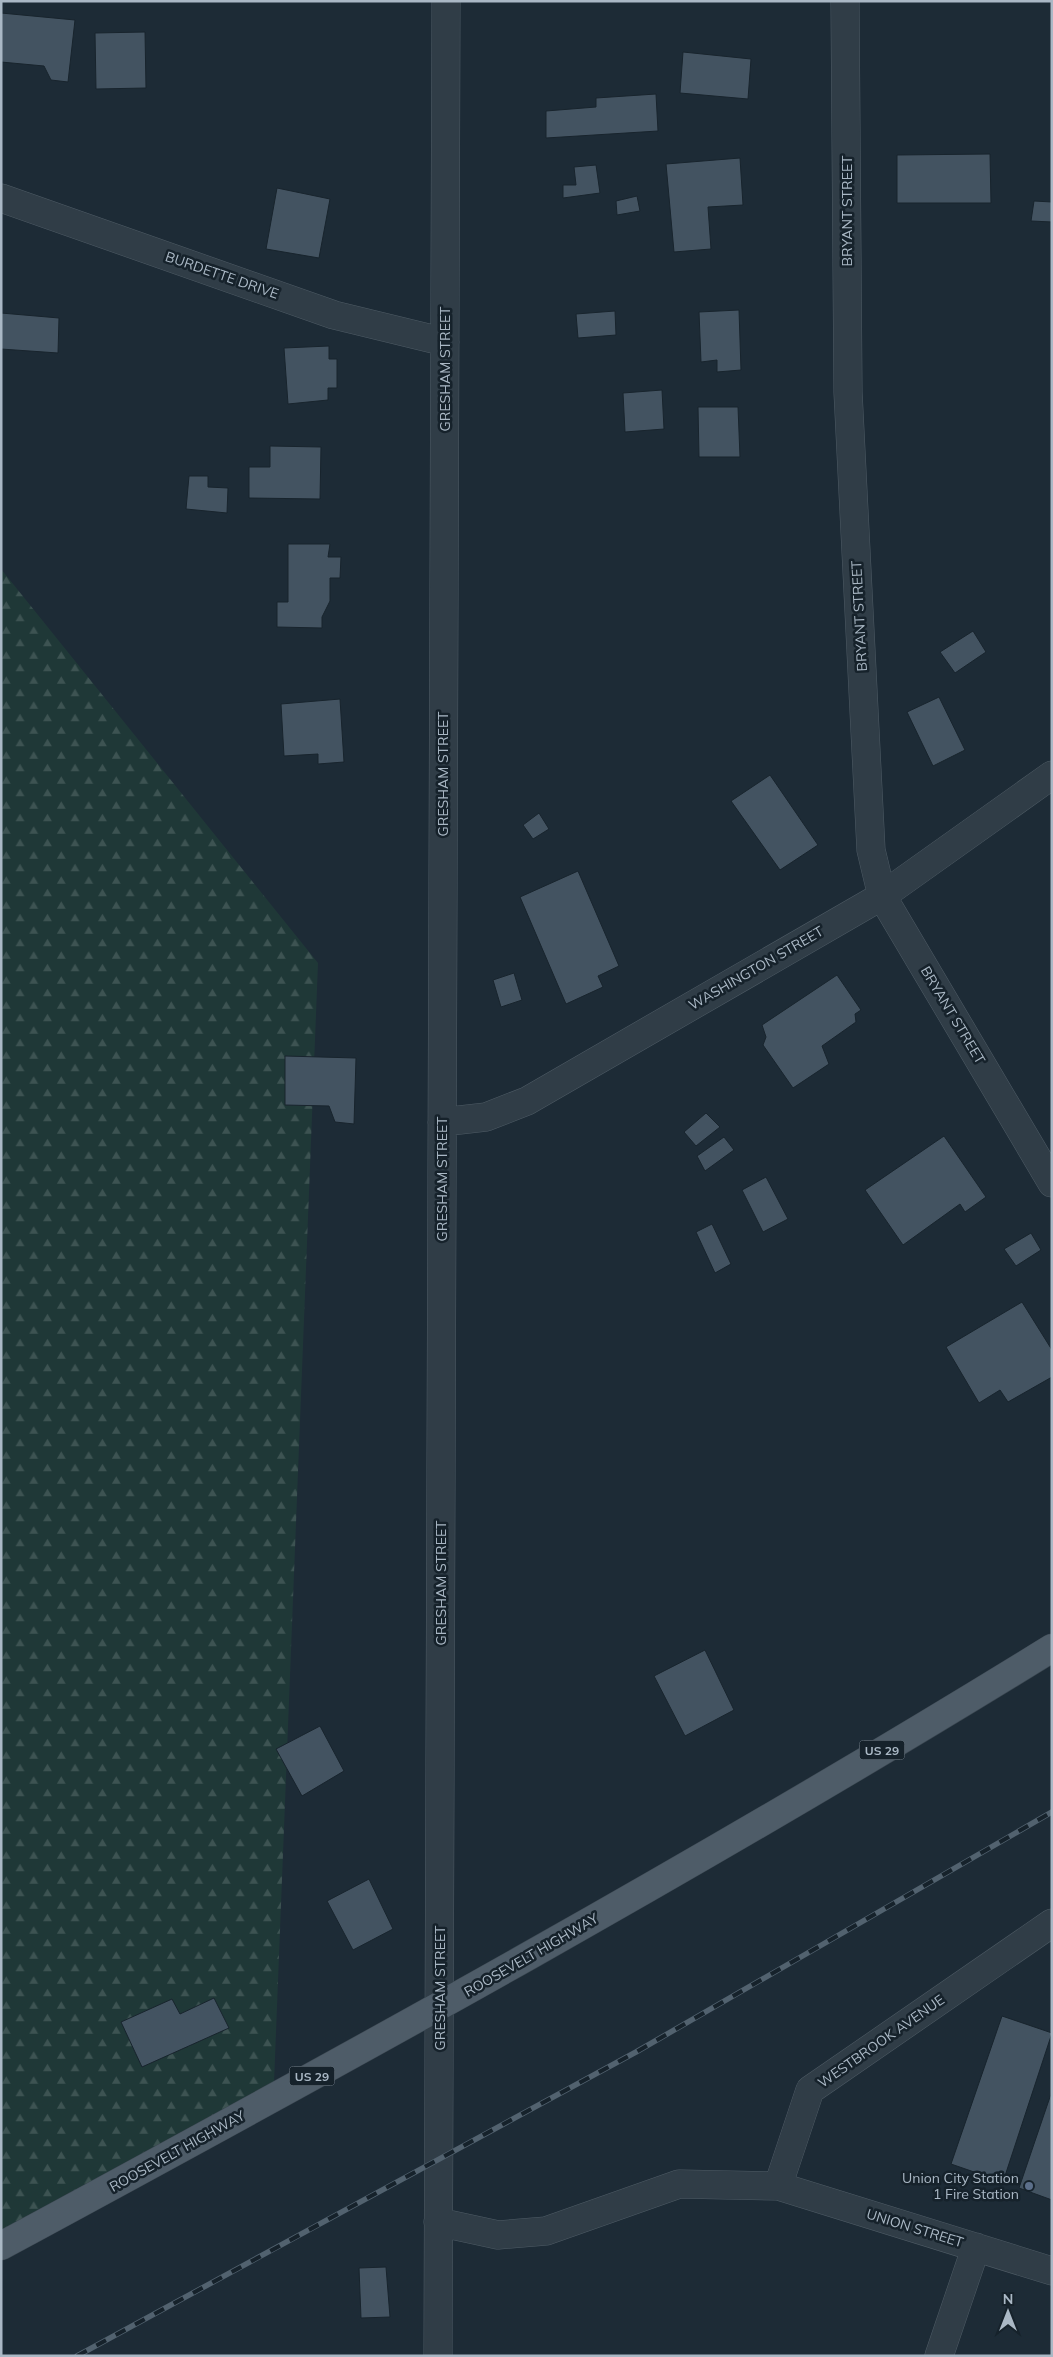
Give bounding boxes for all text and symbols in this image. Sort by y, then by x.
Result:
street label: BRYANT STREET [838,155,856,266]
street label: BURDETTE DRIVE [163,247,281,303]
street label: GRESHAM STREET [436,306,454,431]
street label: BRYANT STREET [847,560,871,672]
street label: GRESHAM STREET [434,711,452,836]
street label: WASHINGTON STREET [685,922,827,1014]
street label: BRYANT STREET [917,963,990,1068]
street label: GRESHAM STREET [433,1116,451,1241]
street label: GRESHAM STREET [432,1520,450,1645]
road number: US 29 [860,1740,904,1760]
street label: ROOSEVELT HIGHWAY [461,1909,602,2001]
street label: GRESHAM STREET [431,1925,449,2050]
street label: WESTBROOK AVENUE [814,1991,948,2091]
road number: US 29 [290,2066,334,2086]
street label: ROOSEVELT HIGHWAY [106,2106,248,2196]
place label: Union City Station 1 Fire Station [902,2169,1019,2203]
marker: Union City Station 1 Fire Station [1023,2180,1035,2192]
street label: UNION STREET [864,2205,966,2251]
north arrow [983,2287,1033,2337]
text: N [1003,2290,1013,2308]

